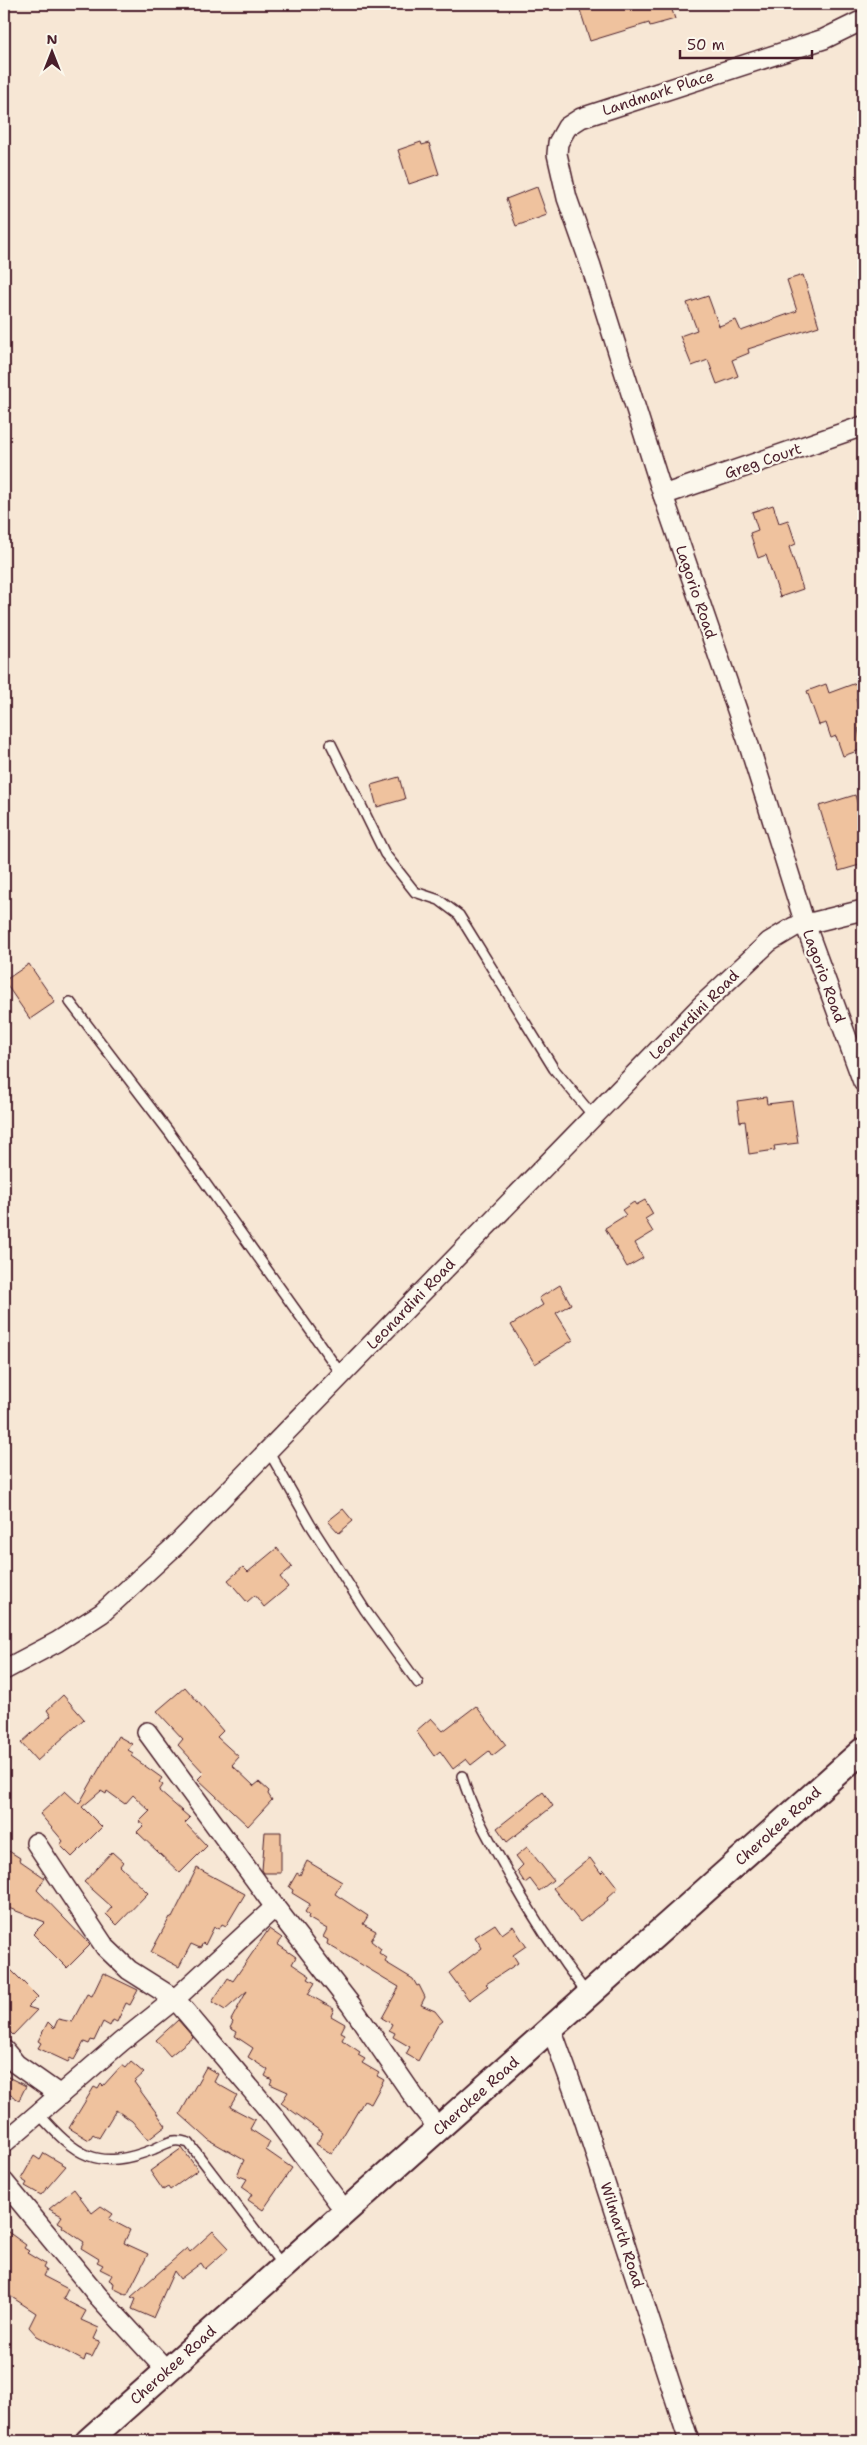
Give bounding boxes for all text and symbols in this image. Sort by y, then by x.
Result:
north arrow [28,28,78,78]
scale bar [680,28,812,60]
text: N [46,30,58,48]
text: 50 m [687,35,725,55]
street label: Landmark Place [600,65,716,121]
street label: Greg Court [722,439,804,483]
street label: Lagorio Road [671,543,722,642]
street label: Lagorio Road [798,927,850,1026]
street label: Leonardini Road [645,965,744,1064]
street label: Leonardini Road [362,1254,460,1354]
street label: Cherokee Road [731,1782,826,1870]
street label: Cherokee Road [429,2052,524,2140]
street label: Wilmarth Road [595,2180,649,2291]
street label: Cherokee Road [126,2321,221,2409]

